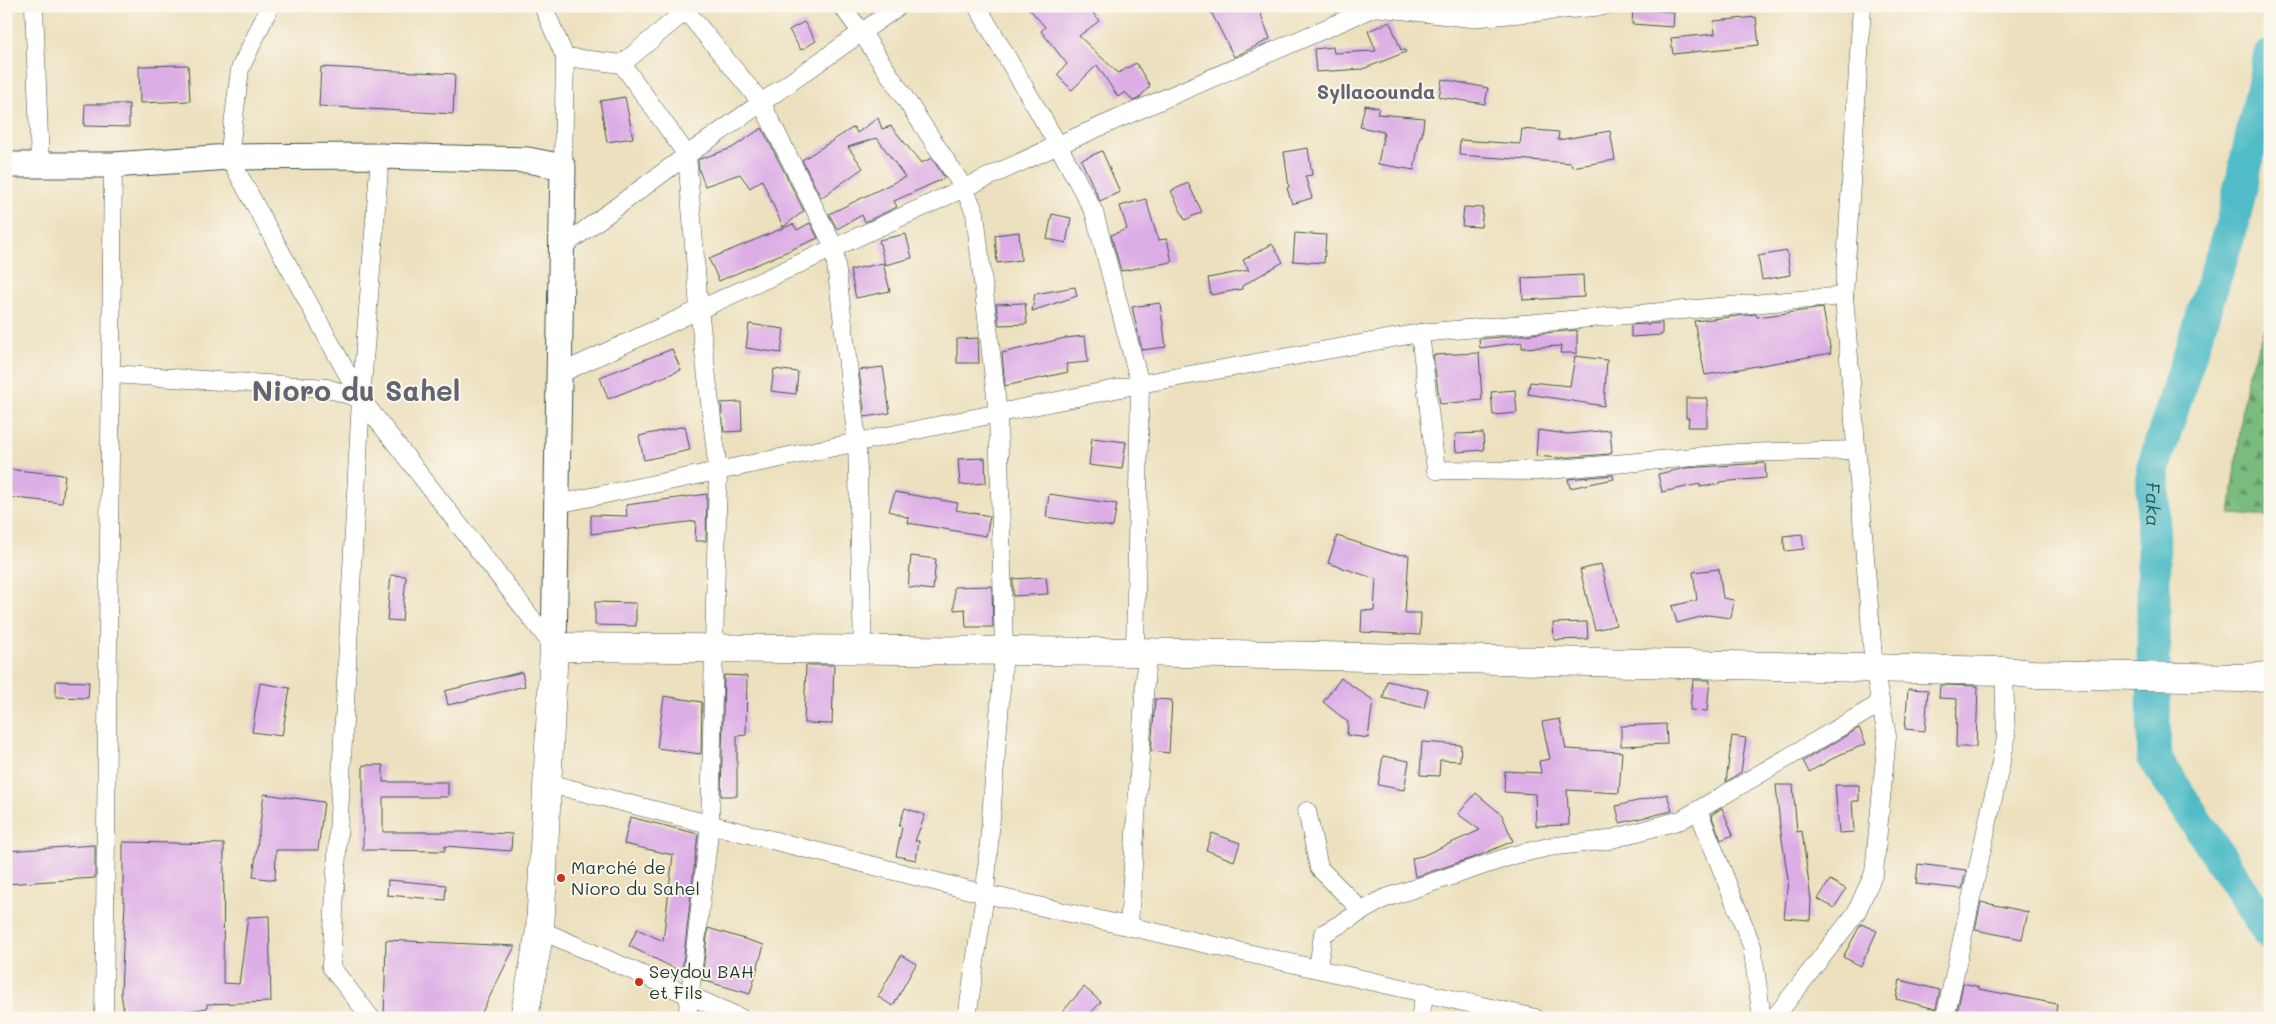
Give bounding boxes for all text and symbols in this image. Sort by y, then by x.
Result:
district label: Syllacounda [1317,78,1435,104]
district label: Nioro du Sahel [252,372,460,408]
water label: Faka [2141,482,2166,527]
place label: Marché de Nioro du Sahel [571,855,700,900]
marker: Marché de Nioro du Sahel [555,872,567,884]
place label: Seydou BAH et Fils [649,959,754,1004]
marker: Seydou BAH et Fils [633,976,645,988]

